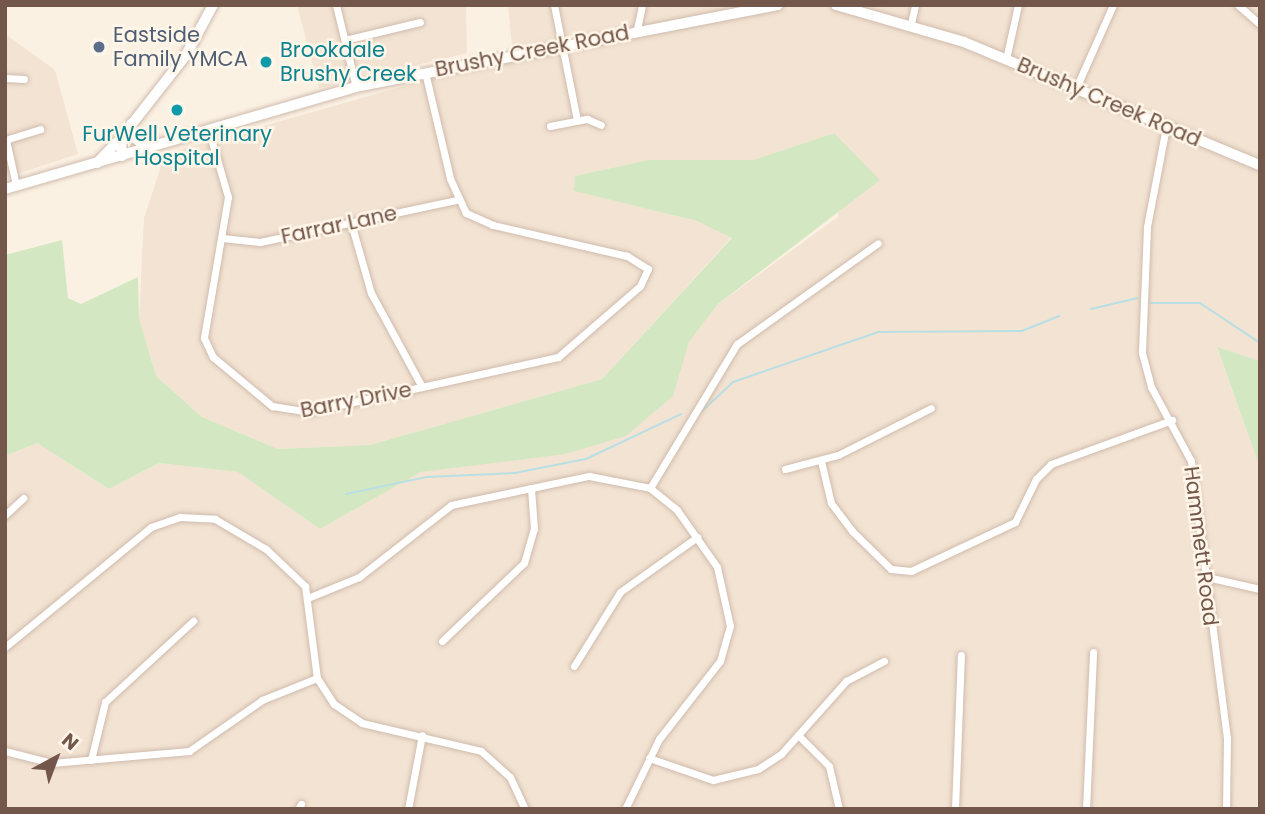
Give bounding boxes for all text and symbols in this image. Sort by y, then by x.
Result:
street label: Brushy Creek Road [433,20,631,82]
place label: Eastside Family YMCA [113,22,248,72]
place label: Brookdale Brushy Creek [280,37,417,87]
marker: Eastside Family YMCA [91,39,107,55]
street label: Brushy Creek Road [1013,52,1205,152]
marker: Brookdale Brushy Creek [258,54,274,70]
marker: FurWell Veterinary Hospital [169,102,185,118]
place label: FurWell Veterinary Hospital [82,121,272,171]
street label: Farrar Lane [279,200,399,250]
street label: Barry Drive [298,377,414,423]
street label: Hammett Road [1179,465,1223,627]
north arrow [21,723,91,793]
text: N [56,727,84,757]

